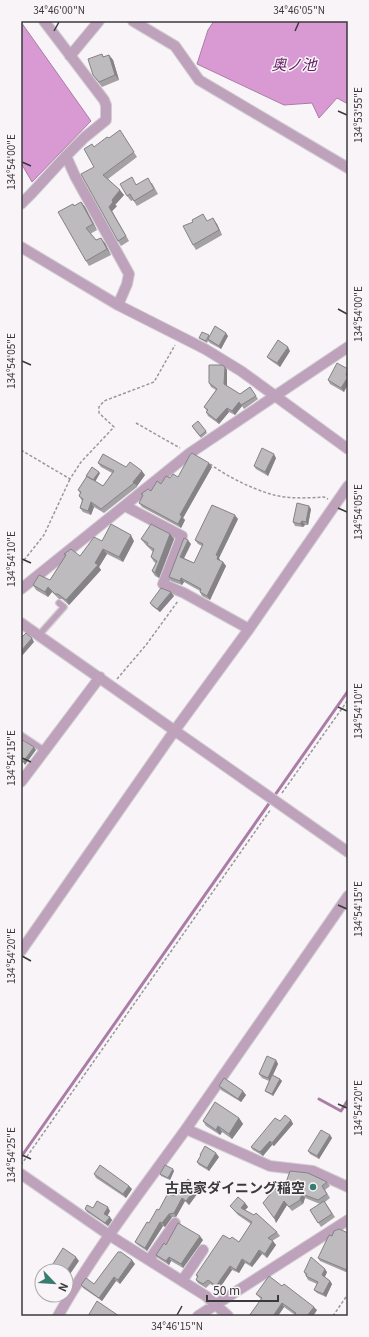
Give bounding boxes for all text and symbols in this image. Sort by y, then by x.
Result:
text: 34°46'00"N [33,2,85,17]
text: 34°46'05"N [273,2,325,17]
water label: 奥ノ池 [271,53,318,74]
text: 134°53'55"E [350,87,365,143]
text: 134°54'00"E [3,134,18,190]
text: 134°54'00"E [350,286,365,342]
text: 134°54'05"E [3,333,18,389]
text: 134°54'05"E [350,484,365,540]
text: 134°54'10"E [3,531,18,587]
text: 134°54'10"E [350,683,365,739]
text: 134°54'15"E [3,730,18,786]
text: 134°54'15"E [350,881,365,937]
text: 134°54'20"E [3,928,18,984]
text: 134°54'20"E [350,1080,365,1136]
text: 134°54'25"E [3,1127,18,1183]
place label: 古民家ダイニング稲空 [165,1177,305,1197]
marker: 古民家ダイニング稲空 [308,1182,318,1192]
north arrow [34,1263,74,1303]
scale bar [207,1277,278,1303]
text: N [55,1281,73,1295]
text: 50 m [213,1281,240,1298]
text: 34°46'15"N [151,1318,203,1333]

